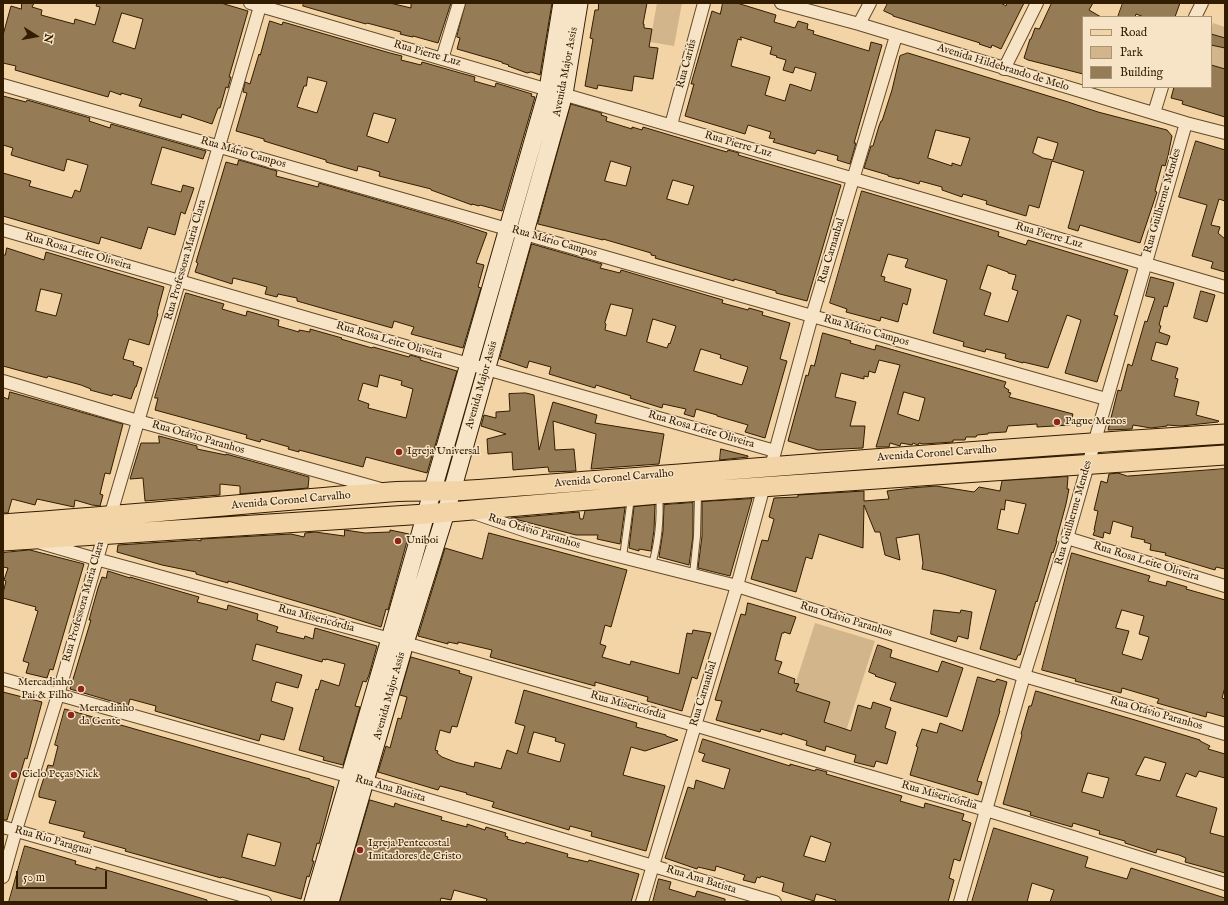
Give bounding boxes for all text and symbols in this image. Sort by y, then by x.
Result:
north arrow [16,16,56,56]
legend [1082,16,1212,88]
text: Road [1120,25,1147,40]
street label: Avenida Major Assis [551,26,581,118]
text: N [40,32,56,44]
street label: Rua Pierre Luz [392,38,462,70]
street label: Rua Cariús [674,38,700,90]
street label: Avenida Hildebrando de Melo [935,42,1071,94]
text: Park [1120,45,1143,60]
text: Building [1120,65,1163,80]
street label: Rua Pierre Luz [703,129,773,161]
street label: Rua Mário Campos [199,134,287,172]
street label: Rua Guilherme Mendes [1142,147,1184,255]
street label: Rua Professora Maria Clara [162,198,210,322]
street label: Rua Carnaubal [816,217,848,285]
street label: Rua Pierre Luz [1014,220,1084,252]
street label: Rua Mário Campos [510,223,598,261]
street label: Rua Rosa Leite Oliveira [23,230,133,274]
street label: Rua Mário Campos [822,312,910,350]
street label: Rua Rosa Leite Oliveira [334,319,444,363]
street label: Avenida Major Assis [463,340,501,430]
street label: Rua Rosa Leite Oliveira [646,408,756,452]
place label: Pague Menos [1065,415,1126,429]
marker: Pague Menos [1052,417,1062,427]
street label: Rua Otávio Paranhos [150,418,246,458]
street label: Avenida Coronel Carvalho [877,443,997,465]
place label: Igreja Universal [407,445,480,459]
marker: Igreja Universal [394,447,404,457]
street label: Rua Guilherme Mendes [1053,459,1095,567]
street label: Avenida Coronel Carvalho [554,467,674,491]
street label: Avenida Coronel Carvalho [231,489,351,513]
street label: Rua Otávio Paranhos [486,512,582,552]
place label: Uniboi [406,534,439,548]
marker: Uniboi [393,536,403,546]
street label: Rua Professora Maria Clara [60,540,108,664]
street label: Rua Rosa Leite Oliveira [1091,540,1201,584]
street label: Rua Otávio Paranhos [798,600,894,640]
street label: Rua Misericórdia [276,602,356,636]
street label: Avenida Major Assis [371,651,409,741]
street label: Rua Carnaubal [688,660,720,728]
place label: Mercadinho Pai & Filho [18,676,73,702]
marker: Mercadinho Pai & Filho [76,684,86,694]
street label: Rua Misericórdia [588,689,668,723]
street label: Rua Otávio Paranhos [1108,694,1204,734]
place label: Mercadinho da Gente [79,702,134,728]
marker: Mercadinho da Gente [66,710,76,720]
place label: Ciclo Peças Nick [22,768,99,782]
marker: Ciclo Peças Nick [9,770,19,780]
street label: Rua Ana Batista [353,773,427,805]
street label: Rua Misericórdia [899,779,979,813]
street label: Rua Rio Paraguai [13,824,93,858]
place label: Igreja Pentecostal Imitadores de Cristo [368,837,461,863]
marker: Igreja Pentecostal Imitadores de Cristo [355,845,365,855]
scale bar [18,863,109,889]
street label: Rua Ana Batista [664,863,738,897]
text: 50 m [23,870,45,885]

